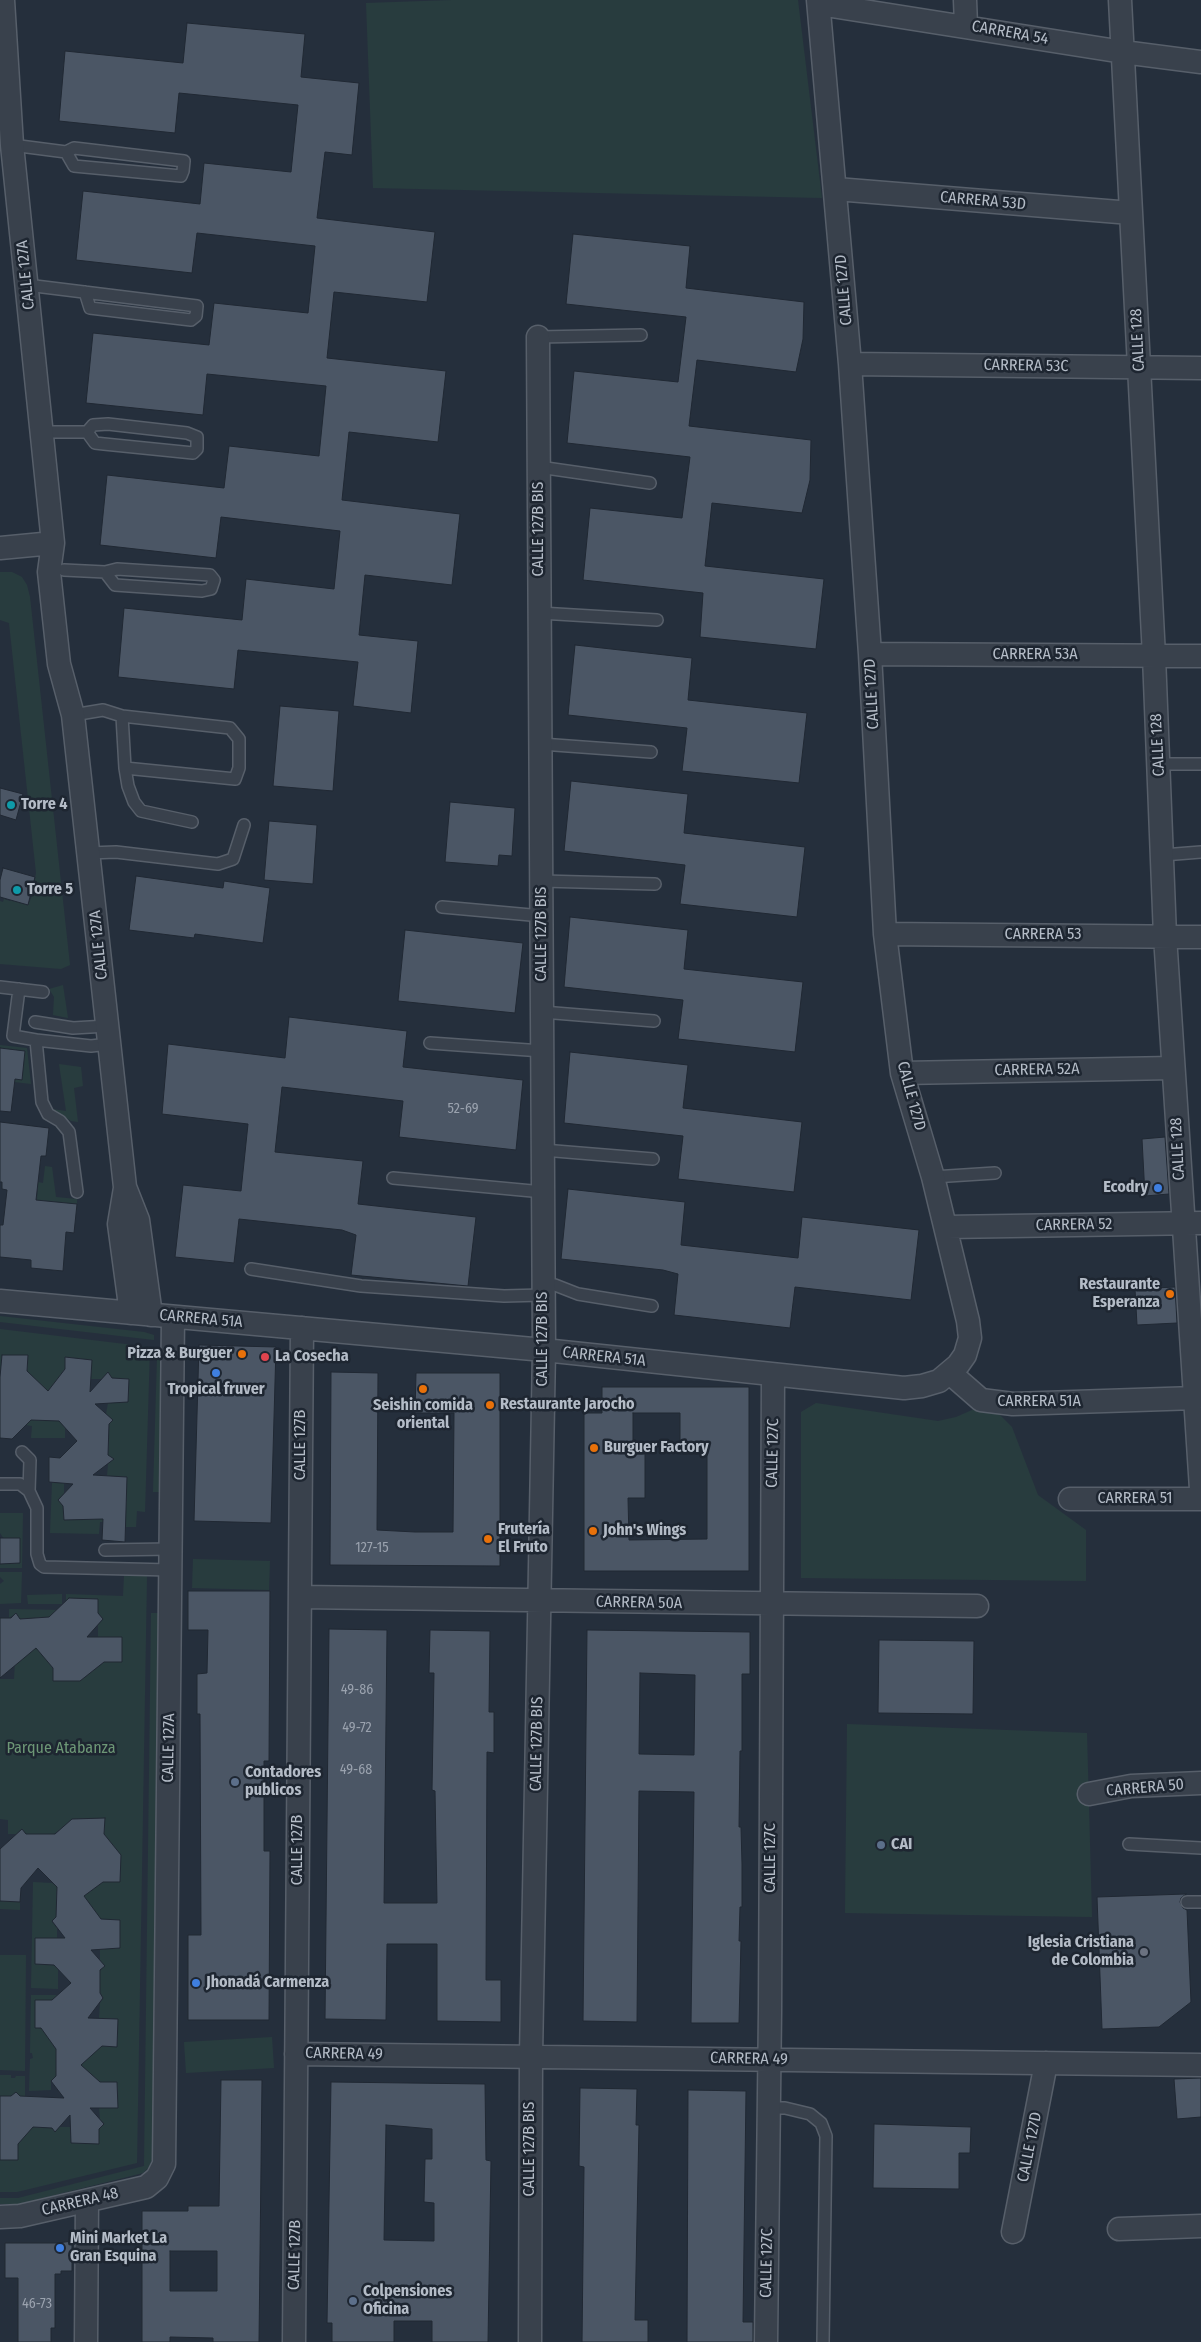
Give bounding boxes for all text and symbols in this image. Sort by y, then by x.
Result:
street label: CARRERA 54 [970,17,1050,49]
street label: CARRERA 53D [939,188,1027,214]
street label: CALLE 127A [13,239,39,311]
street label: CALLE 127D [831,254,857,326]
street label: CALLE 128 [1127,308,1149,372]
street label: CARRERA 53C [983,356,1069,376]
street label: CALLE 127B BIS [529,481,549,577]
street label: CARRERA 53A [992,645,1078,665]
street label: CALLE 127D [861,658,883,730]
street label: CALLE 128 [1147,713,1169,777]
place label: Torre 4 [21,795,67,815]
marker: Torre 4 [5,799,17,811]
place label: Torre 5 [27,880,73,900]
marker: Torre 5 [11,884,23,896]
street label: CALLE 127B BIS [532,886,552,982]
street label: CALLE 127A [86,909,112,981]
street label: CARRERA 53 [1005,925,1081,945]
street label: CALLE 127D [893,1059,929,1133]
street label: CARRERA 52A [994,1060,1080,1080]
house number: 52-69 [447,1101,479,1117]
street label: CALLE 128 [1167,1117,1189,1181]
place label: Ecodry [1103,1178,1148,1198]
marker: Ecodry [1152,1182,1164,1194]
street label: CARRERA 52 [1036,1215,1112,1235]
place label: Restaurante Esperanza [1079,1275,1160,1313]
marker: Restaurante Esperanza [1164,1288,1176,1300]
street label: CALLE 127B BIS [533,1291,553,1387]
street label: CARRERA 51A [159,1306,243,1332]
street label: CARRERA 51A [561,1343,647,1371]
place label: Pizza & Burguer [127,1344,232,1364]
place label: La Cosecha [275,1347,349,1367]
marker: Pizza & Burguer [236,1348,248,1360]
marker: La Cosecha [259,1351,271,1363]
marker: Tropical fruver [210,1367,222,1379]
place label: Tropical fruver [167,1380,265,1400]
marker: Seishin comida oriental [417,1383,429,1395]
street label: CARRERA 51A [997,1392,1081,1412]
place label: Restaurante Jarocho [500,1395,635,1415]
place label: Seishin comida oriental [373,1396,473,1434]
marker: Restaurante Jarocho [484,1399,496,1411]
street label: CALLE 127B [291,1410,311,1480]
street label: CALLE 127C [763,1418,783,1488]
place label: Burguer Factory [604,1438,709,1458]
marker: Burguer Factory [588,1442,600,1454]
street label: CARRERA 51 [1097,1489,1173,1509]
place label: Frutería El Fruto [498,1520,550,1558]
place label: John's Wings [603,1521,686,1541]
marker: John's Wings [587,1525,599,1537]
marker: Frutería El Fruto [482,1533,494,1545]
house number: 127-15 [355,1540,389,1556]
street label: CARRERA 50A [596,1593,682,1613]
house number: 49-86 [341,1682,373,1698]
street label: CALLE 127B BIS [527,1696,547,1792]
street label: CALLE 127A [159,1713,179,1783]
house number: 49-72 [342,1720,372,1736]
park label: Parque Atabanza [6,1739,116,1759]
house number: 49-68 [340,1762,372,1778]
place label: Contadores publicos [245,1763,321,1801]
street label: CARRERA 50 [1105,1775,1185,1801]
marker: Contadores publicos [229,1776,241,1788]
street label: CALLE 127B [288,1815,308,1885]
street label: CALLE 127C [761,1823,781,1893]
place label: CAI [891,1835,912,1855]
marker: CAI [875,1839,887,1851]
place label: Iglesia Cristiana de Colombia [1028,1933,1134,1971]
marker: Iglesia Cristiana de Colombia [1138,1946,1150,1958]
place label: Jhonadá Carmenza [206,1973,329,1993]
marker: Jhonadá Carmenza [190,1977,202,1989]
street label: CARRERA 49 [305,2044,383,2064]
street label: CARRERA 49 [710,2049,788,2069]
street label: CALLE 127B BIS [520,2101,540,2197]
street label: CALLE 127D [1014,2110,1046,2184]
street label: CARRERA 48 [40,2184,120,2220]
street label: CALLE 127B [285,2220,305,2290]
street label: CALLE 127C [757,2228,777,2298]
place label: Mini Market La Gran Esquina [70,2229,167,2267]
marker: Mini Market La Gran Esquina [54,2242,66,2254]
place label: Colpensiones Oficina [363,2282,452,2320]
marker: Colpensiones Oficina [347,2295,359,2307]
house number: 46-73 [22,2296,52,2312]

